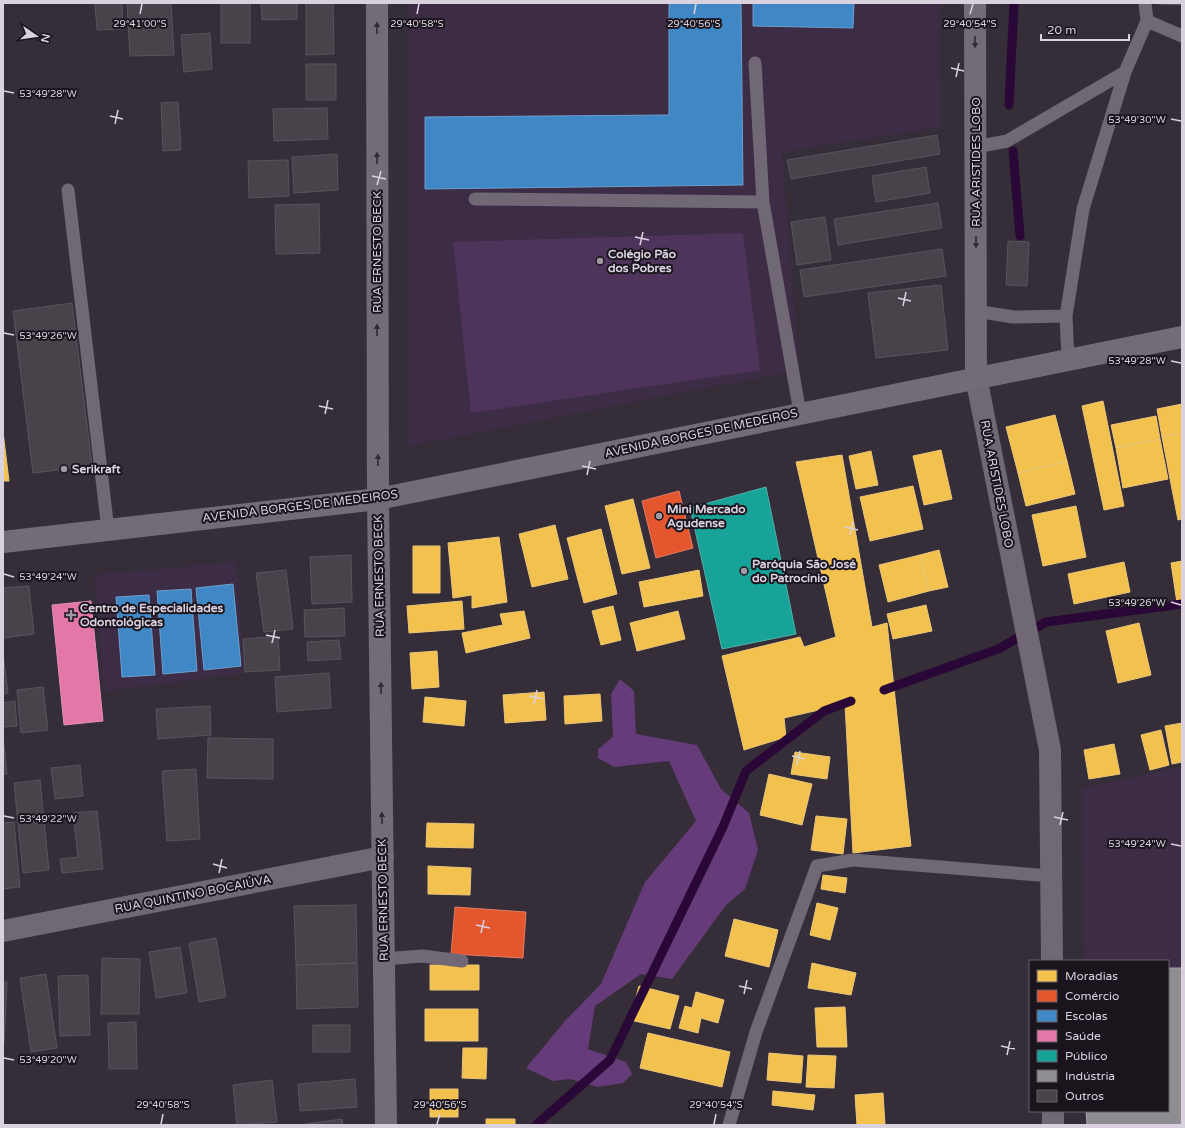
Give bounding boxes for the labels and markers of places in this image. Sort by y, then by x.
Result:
place label: Colégio Pão dos Pobres [608,247,676,275]
marker: Colégio Pão dos Pobres [595,256,605,266]
place label: Serikraft [72,462,121,476]
marker: Serikraft [59,464,69,474]
place label: Mini Mercado Agudense [667,502,746,531]
marker: Mini Mercado Agudense [654,511,664,521]
place label: Paróquia São José do Patrocínio [752,557,856,585]
marker: Paróquia São José do Patrocínio [739,566,749,576]
place label: Centro de Especialidades Odontológicas [80,601,223,630]
marker: Centro de Especialidades Odontológicas [65,609,77,621]

